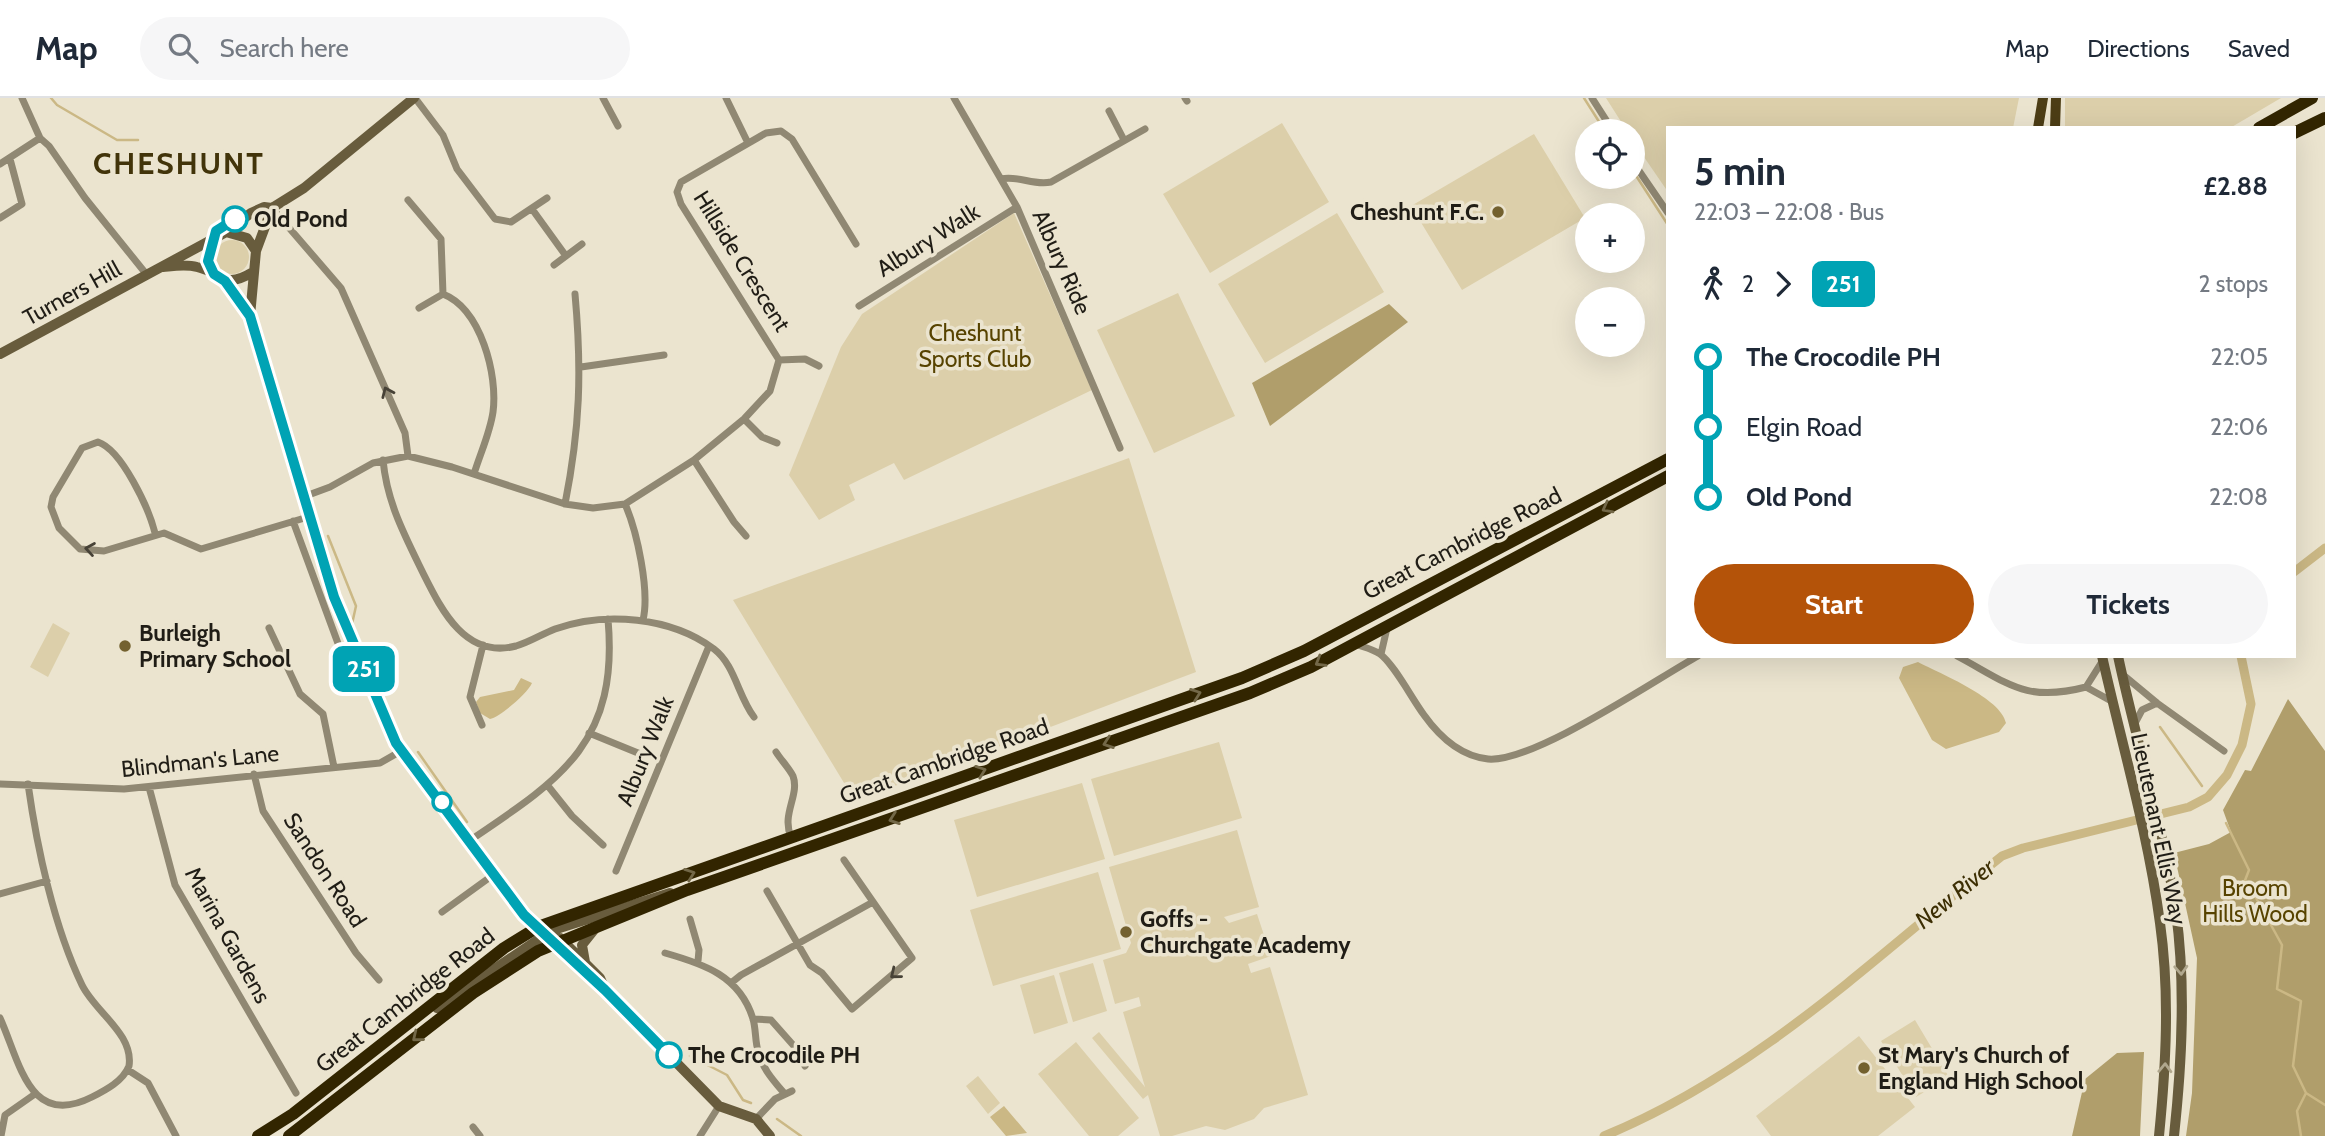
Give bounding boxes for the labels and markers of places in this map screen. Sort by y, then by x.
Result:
place label: Cheshunt F.C. [1350,198,1484,226]
marker: Cheshunt F.C. [1490,204,1506,220]
place label: Old Pond [254,205,348,233]
marker: Old Pond [222,206,248,232]
place label: Burleigh Primary School [139,619,291,673]
marker: Burleigh Primary School [117,638,133,654]
unlabelled marker [432,792,452,812]
place label: Goffs - Churchgate Academy [1140,905,1351,959]
marker: Goffs - Churchgate Academy [1118,924,1134,940]
place label: The Crocodile PH [688,1041,860,1069]
place label: St Mary's Church of England High School [1878,1041,2084,1095]
marker: The Crocodile PH [656,1042,682,1068]
marker: St Mary's Church of England High School [1856,1060,1872,1076]

